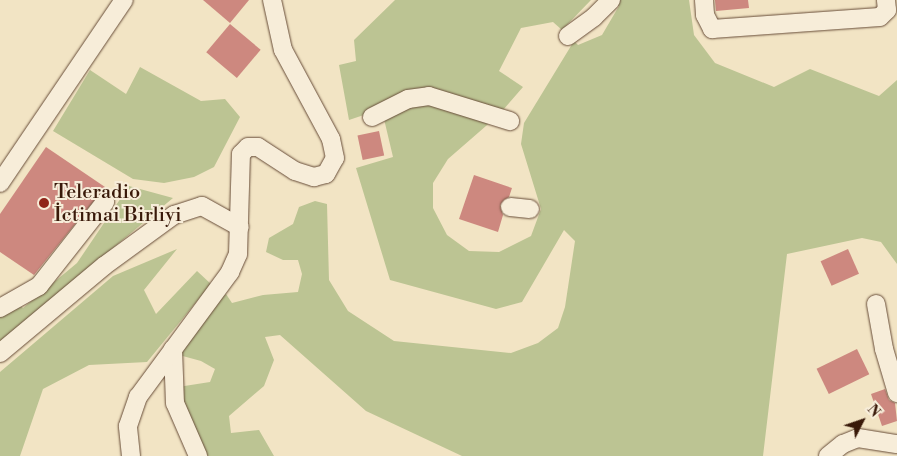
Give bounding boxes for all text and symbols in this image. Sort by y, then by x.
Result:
place label: Teleradio İctimai Birliyi [54,180,182,227]
marker: Teleradio İctimai Birliyi [38,197,50,209]
north arrow [837,396,887,446]
text: N [863,401,884,421]

